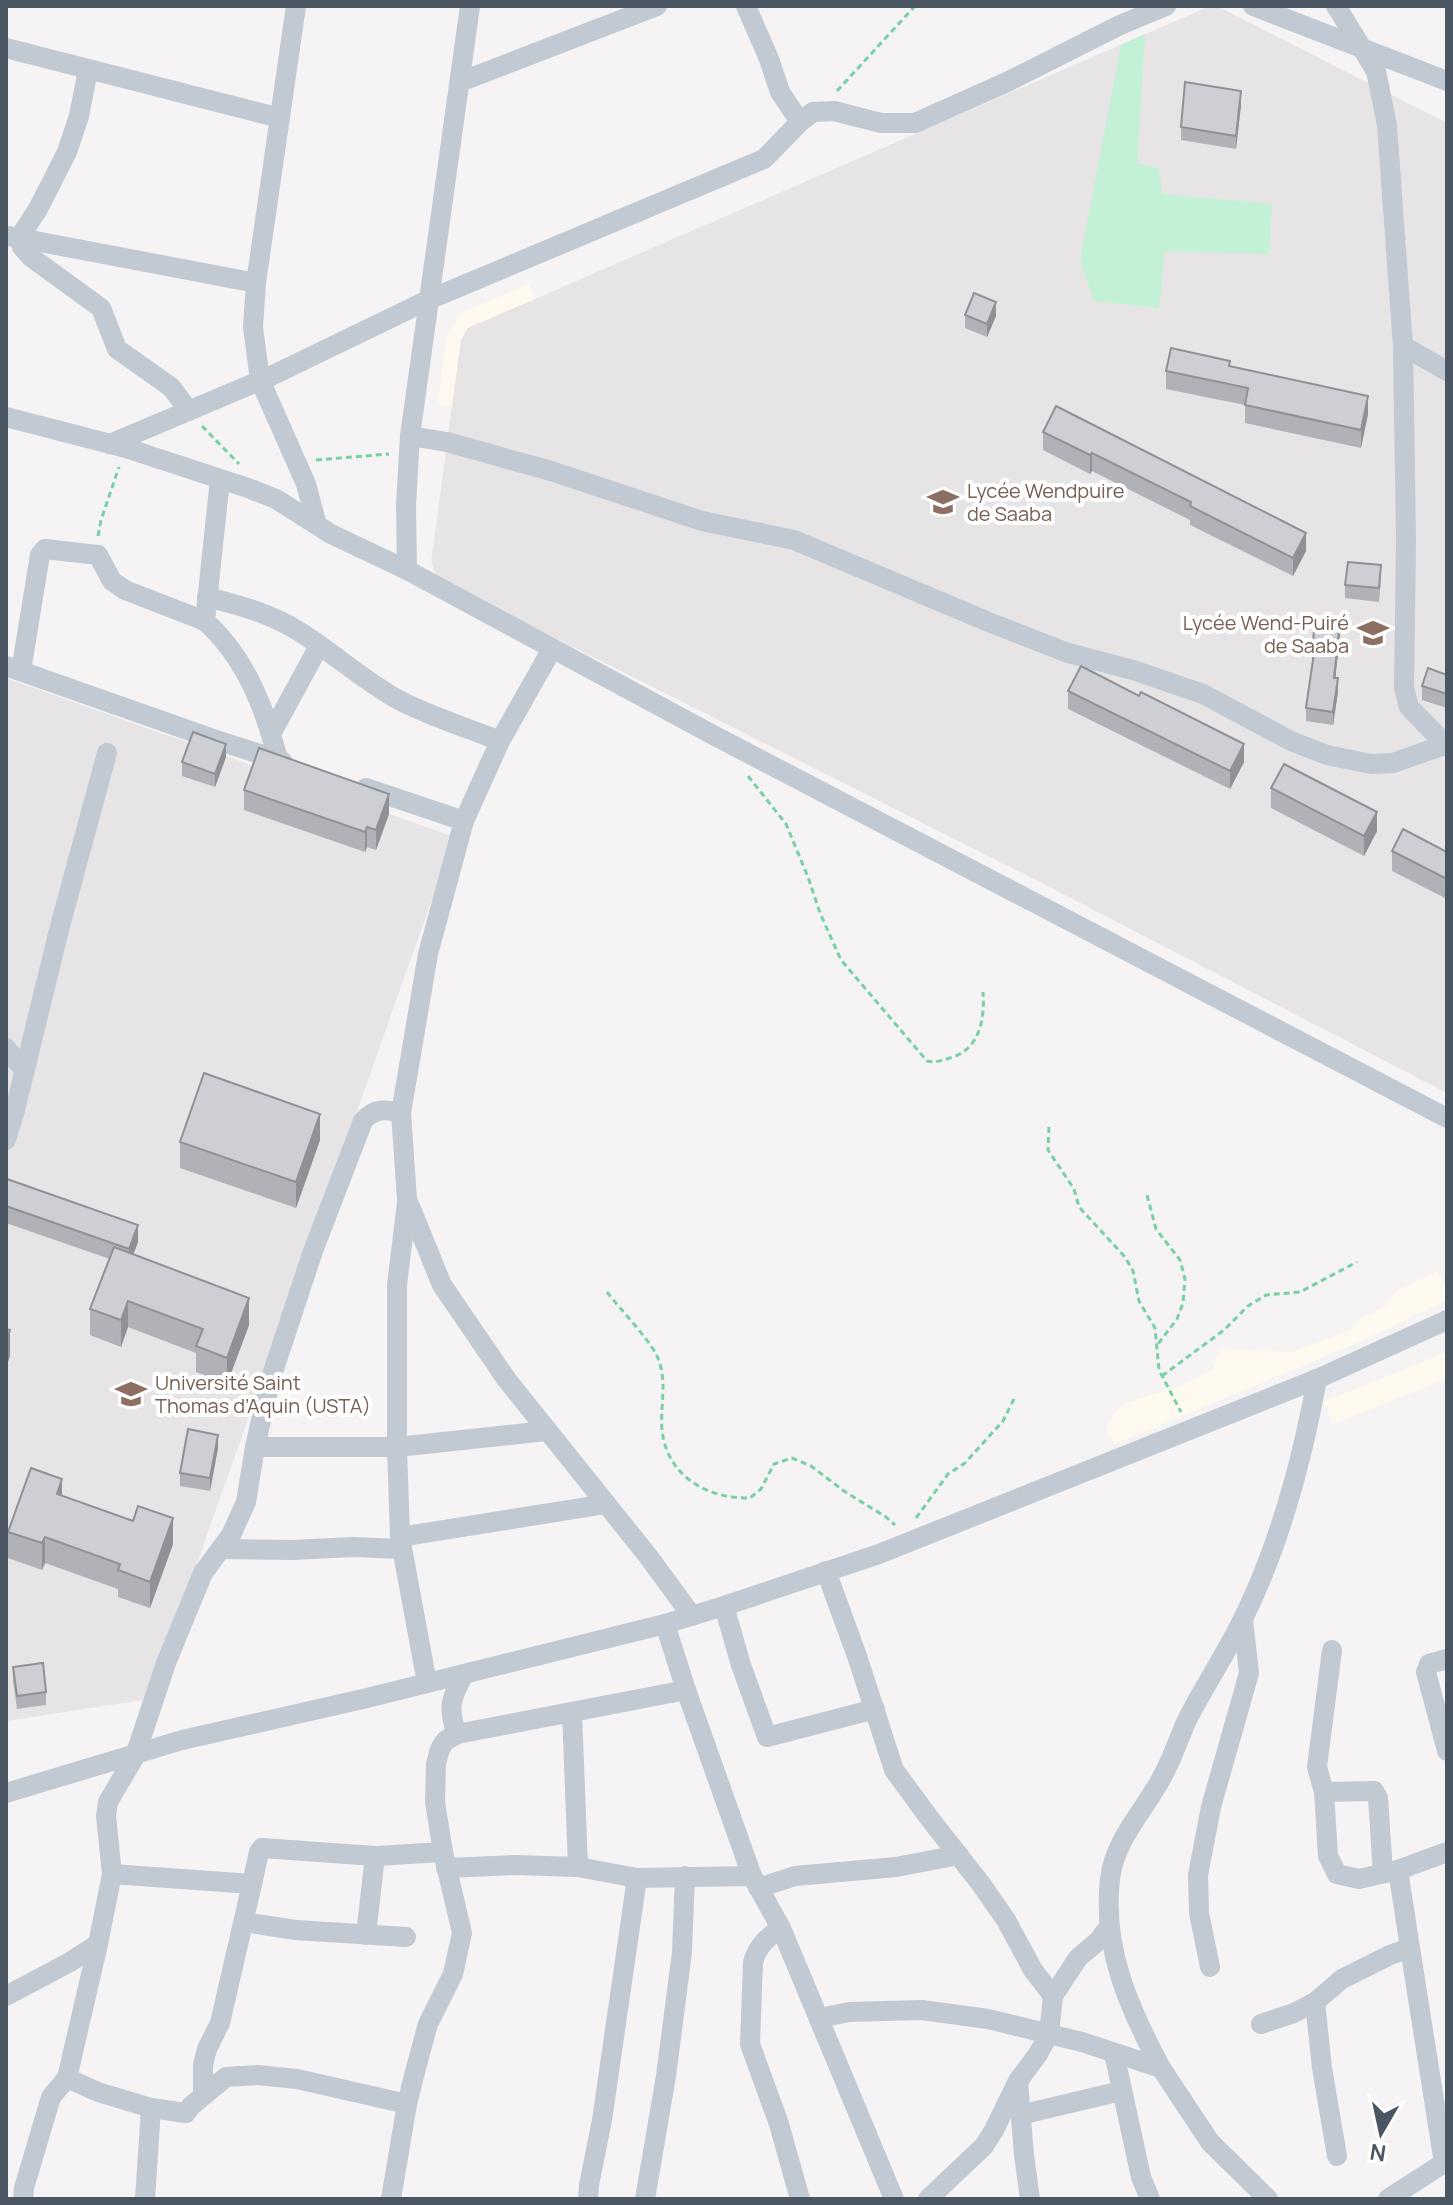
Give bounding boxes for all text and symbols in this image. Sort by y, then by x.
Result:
place label: Lycée Wendpuire de Saaba [967,477,1124,527]
school or university icon: Lycée Wendpuire de Saaba [926,485,960,519]
place label: Lycée Wend-Puiré de Saaba [1183,609,1349,659]
school or university icon: Lycée Wend-Puiré de Saaba [1356,616,1390,650]
place label: Université Saint Thomas d’Aquin (USTA) [155,1369,371,1419]
school or university icon: Université Saint Thomas d’Aquin (USTA) [114,1377,148,1411]
north arrow [1341,2093,1421,2173]
text: N [1368,2137,1388,2169]

